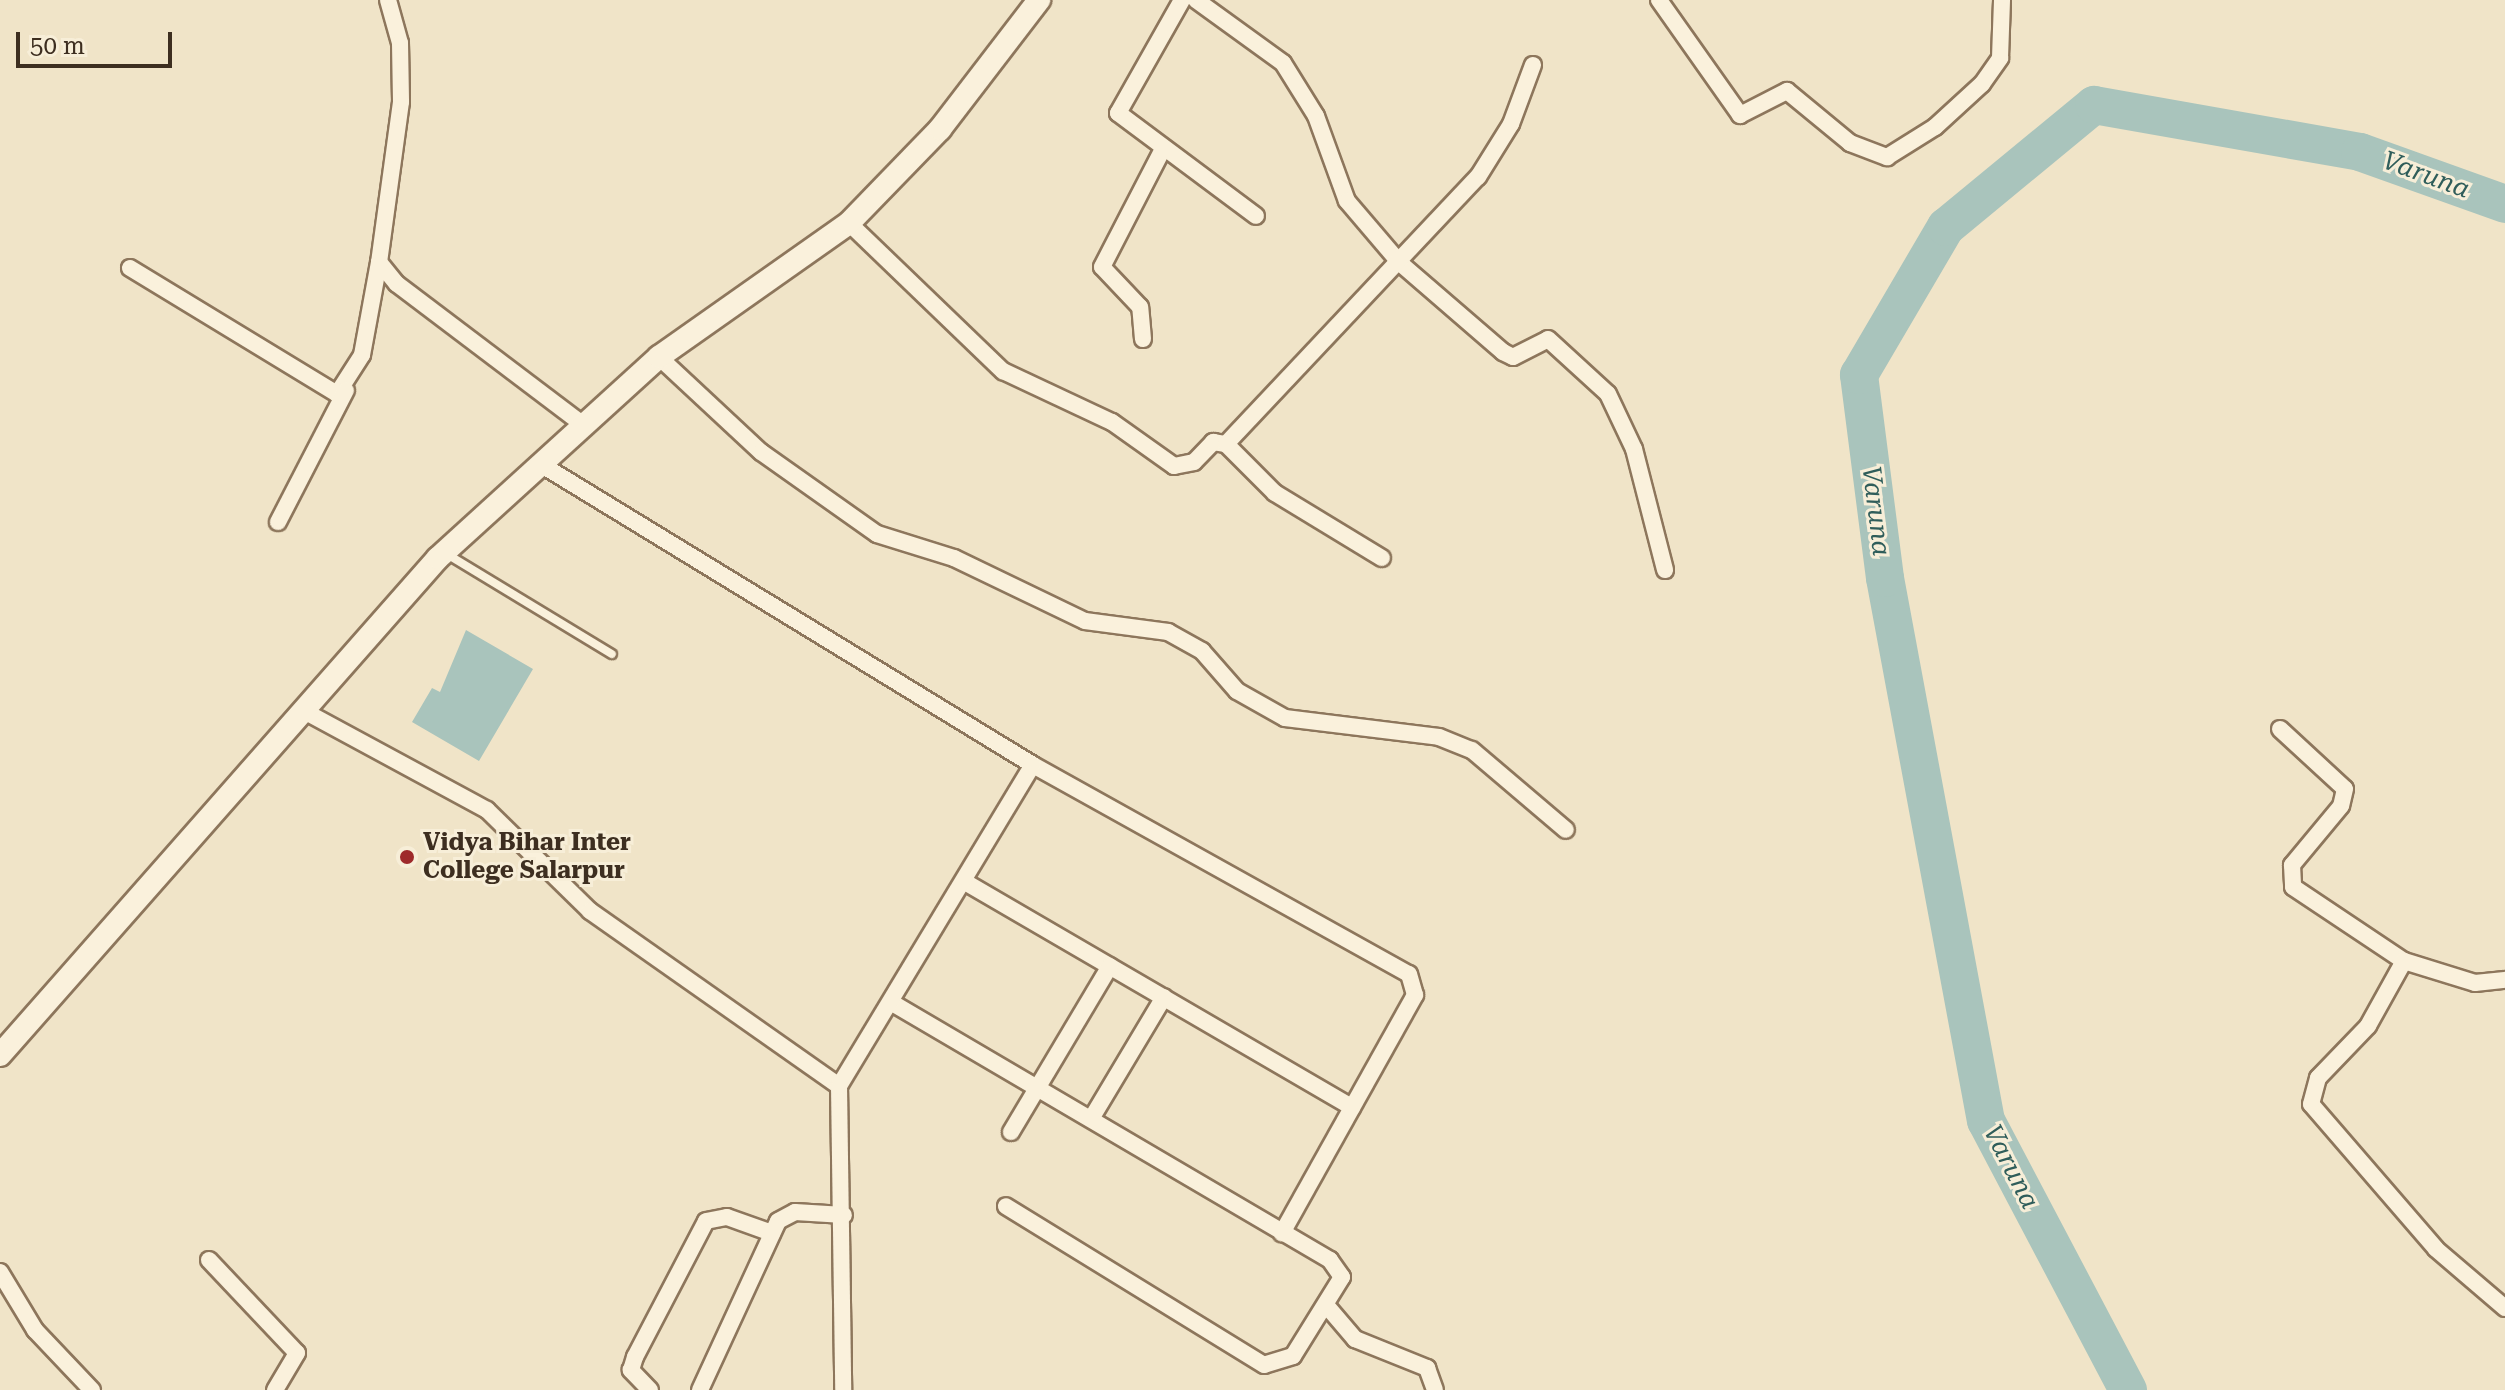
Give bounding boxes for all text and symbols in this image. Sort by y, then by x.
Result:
scale bar [20,16,176,66]
text: 50 m [30,32,85,60]
water label: Varuna [2378,145,2474,205]
water label: Varuna [1855,464,1897,558]
place label: Vidya Bihar Inter College Salarpur [423,829,631,885]
marker: Vidya Bihar Inter College Salarpur [398,848,416,866]
water label: Varuna [1977,1120,2045,1214]

